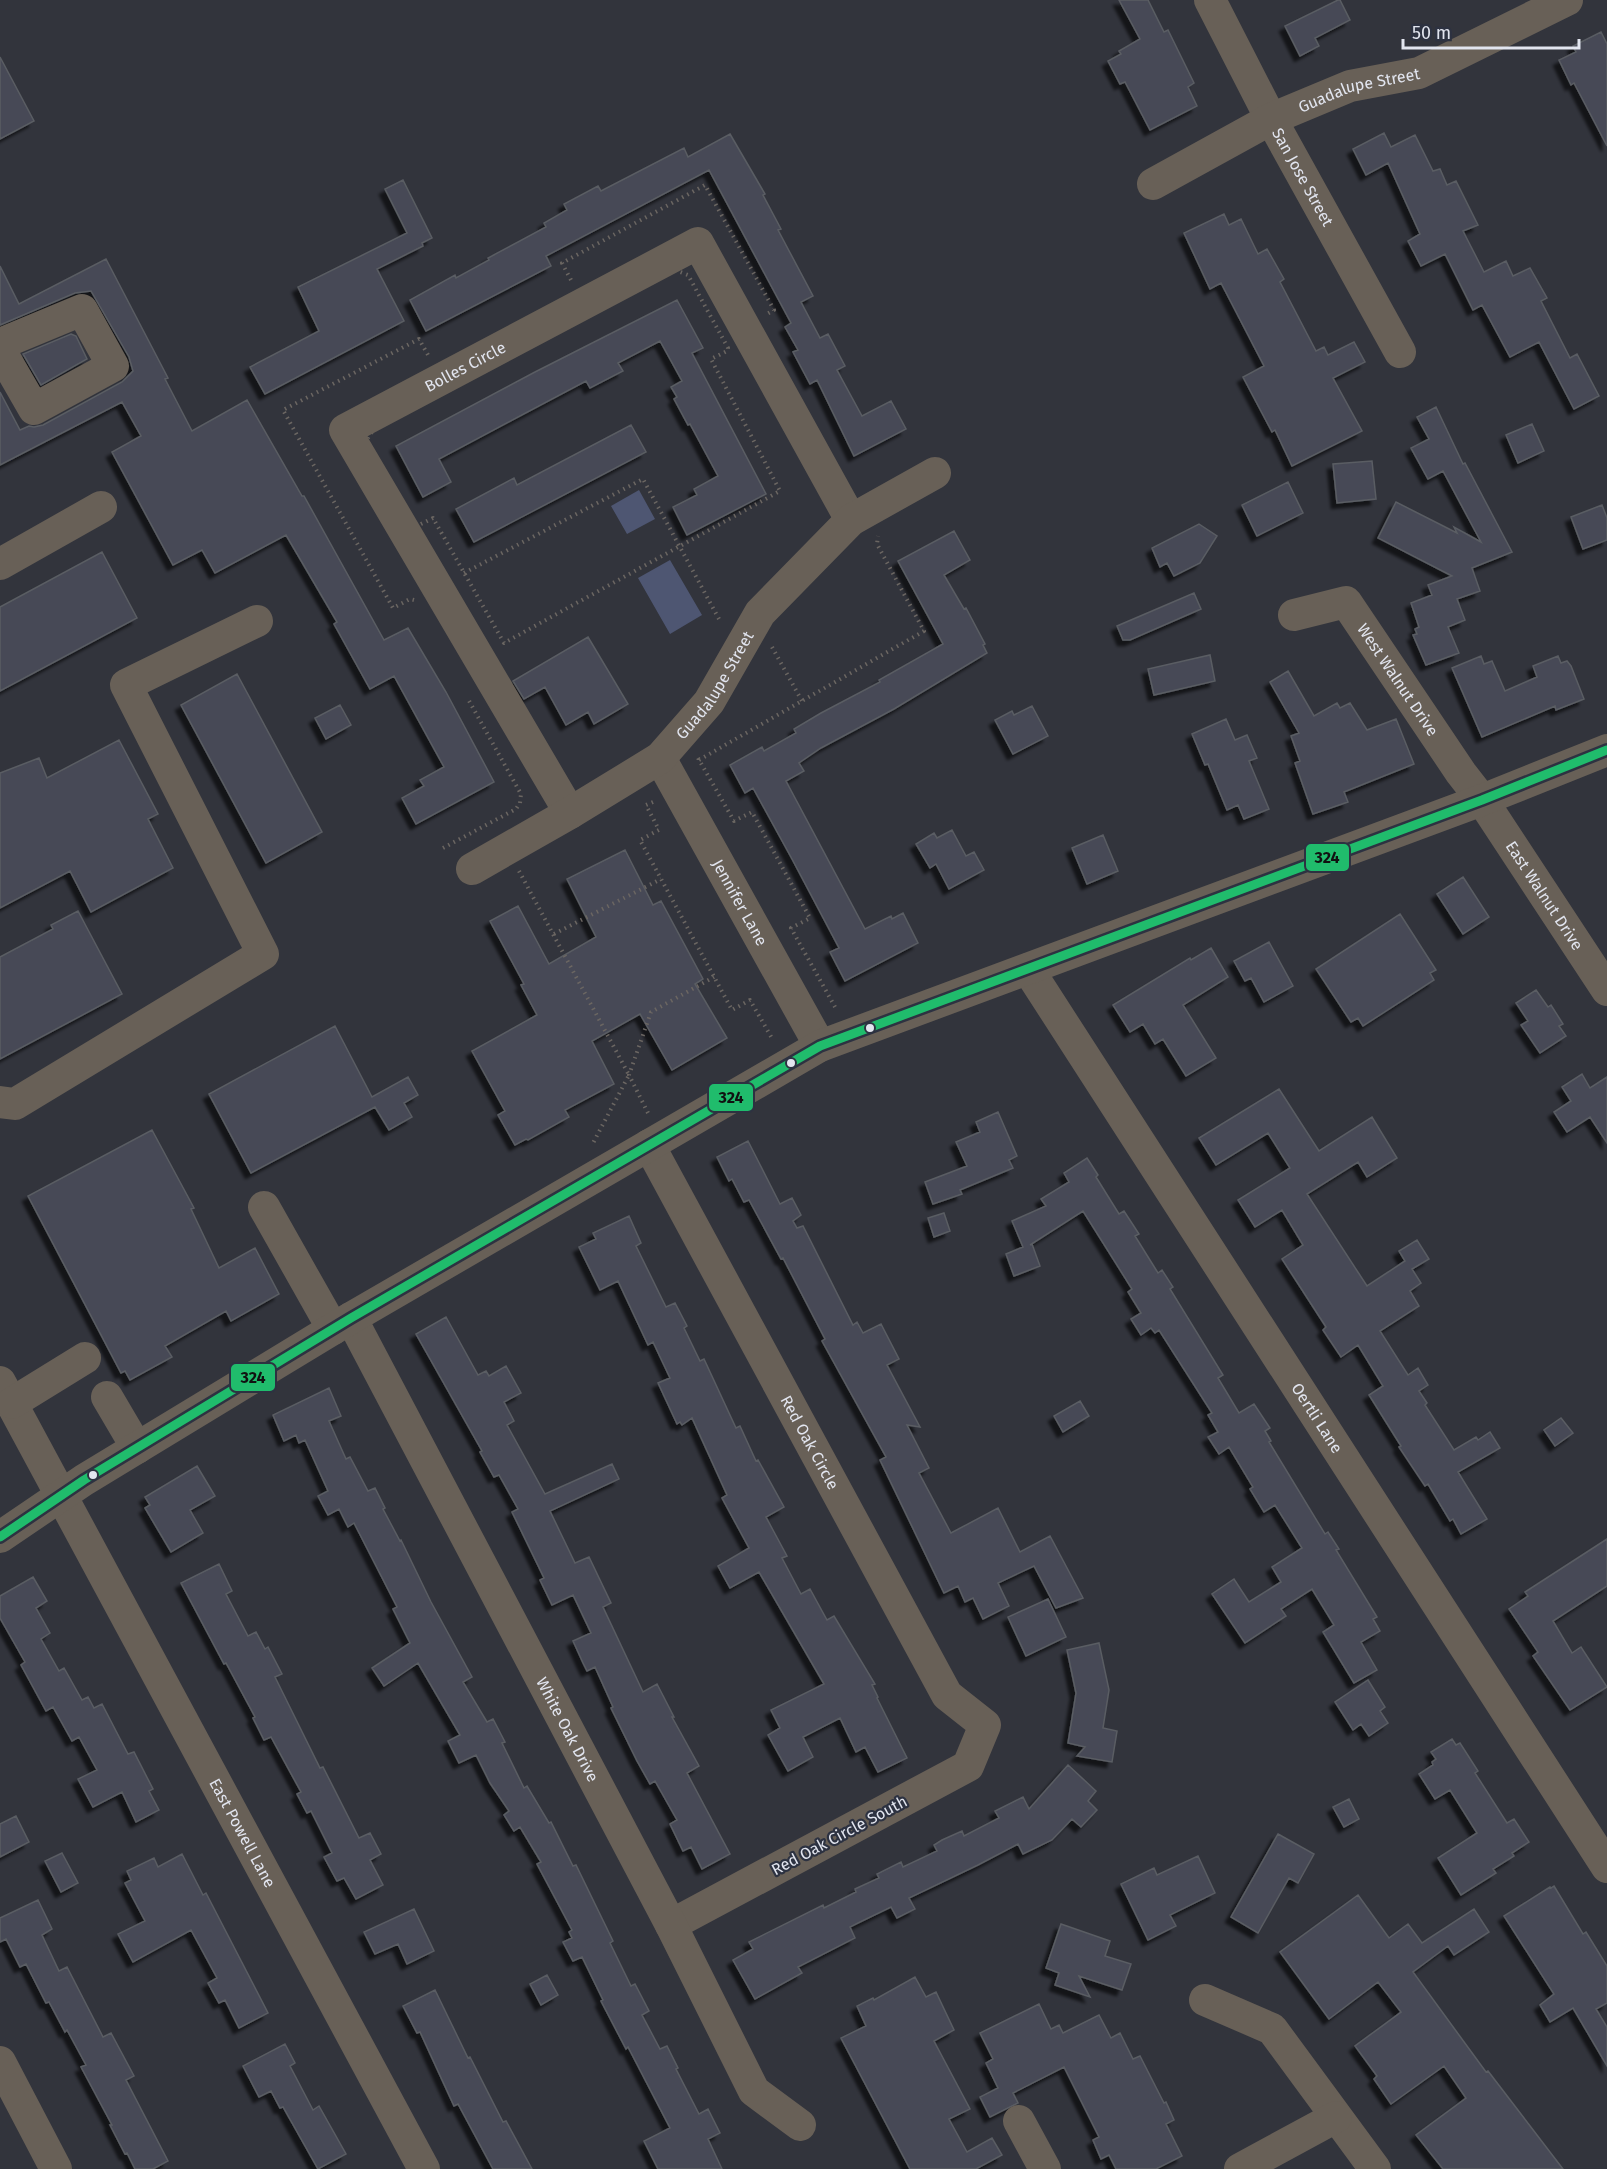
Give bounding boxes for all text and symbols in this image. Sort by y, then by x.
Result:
scale bar [1403,12,1578,50]
text: 50 m [1412,22,1451,44]
street label: Guadalupe Street [1295,64,1422,117]
street label: San Jose Street [1268,125,1338,230]
street label: Bolles Circle [421,338,509,396]
street label: West Walnut Drive [1353,620,1442,740]
street label: Guadalupe Street [672,628,758,743]
street label: East Walnut Drive [1502,837,1587,954]
line badge: 324 [1305,843,1350,872]
text: 324 [1313,848,1340,867]
street label: Jennifer Lane [708,856,771,949]
unlabelled marker [864,1022,876,1034]
unlabelled marker [785,1057,797,1069]
line badge: 324 [708,1083,754,1112]
text: 324 [717,1088,744,1107]
line badge: 324 [230,1363,276,1392]
text: 324 [239,1368,266,1387]
street label: Oertli Lane [1287,1379,1347,1457]
street label: Red Oak Circle [776,1392,843,1493]
unlabelled marker [87,1469,99,1481]
street label: White Oak Drive [532,1674,603,1785]
street label: East Powell Lane [205,1775,279,1891]
street label: Red Oak Circle South [768,1792,910,1879]

